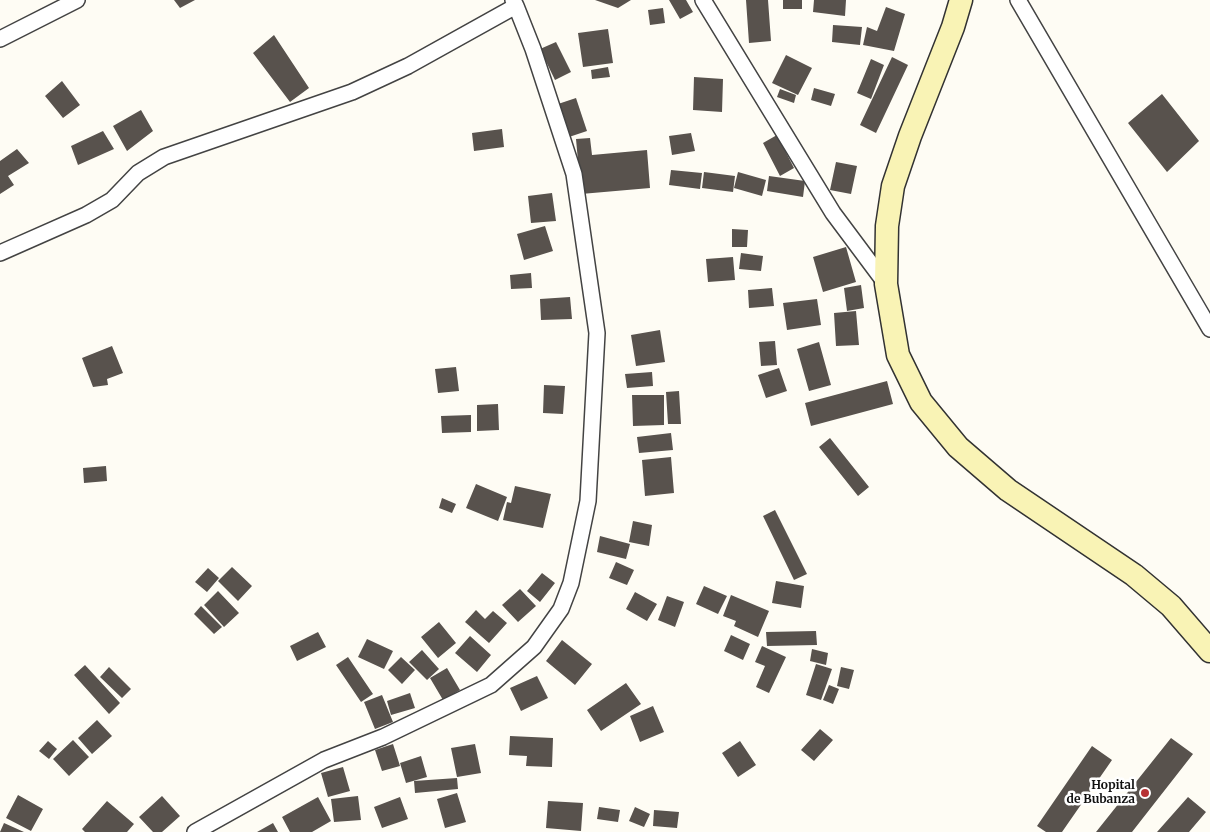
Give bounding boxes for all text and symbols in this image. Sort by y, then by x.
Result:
place label: Hopital de Bubanza [1066,779,1135,807]
marker: Hopital de Bubanza [1139,787,1151,799]

